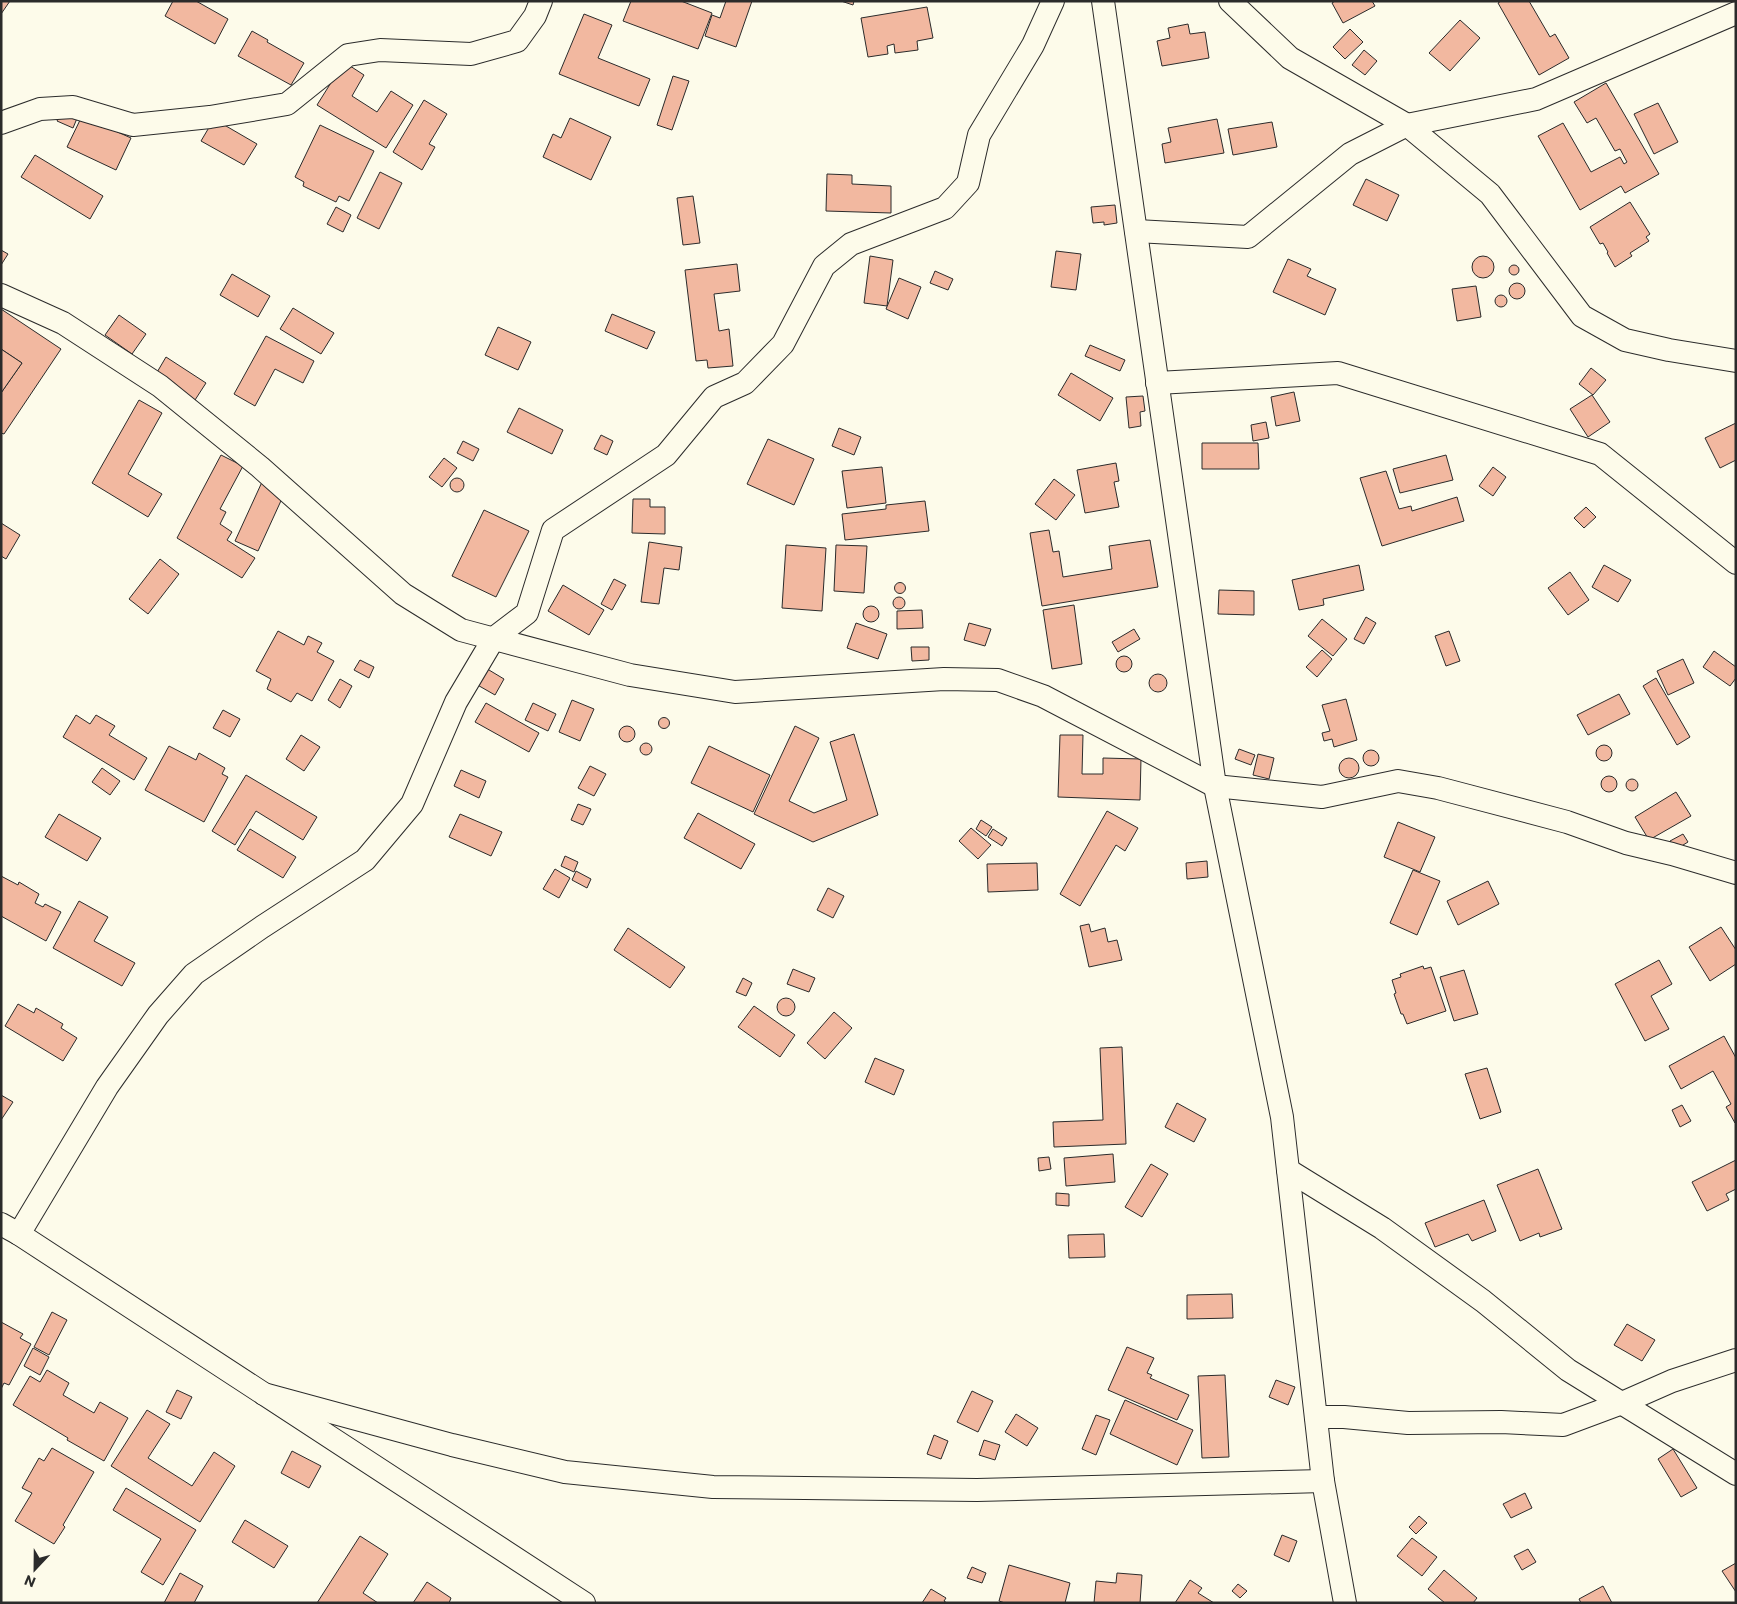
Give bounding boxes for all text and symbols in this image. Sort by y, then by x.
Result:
north arrow [10,1544,60,1594]
text: N [22,1572,38,1591]

